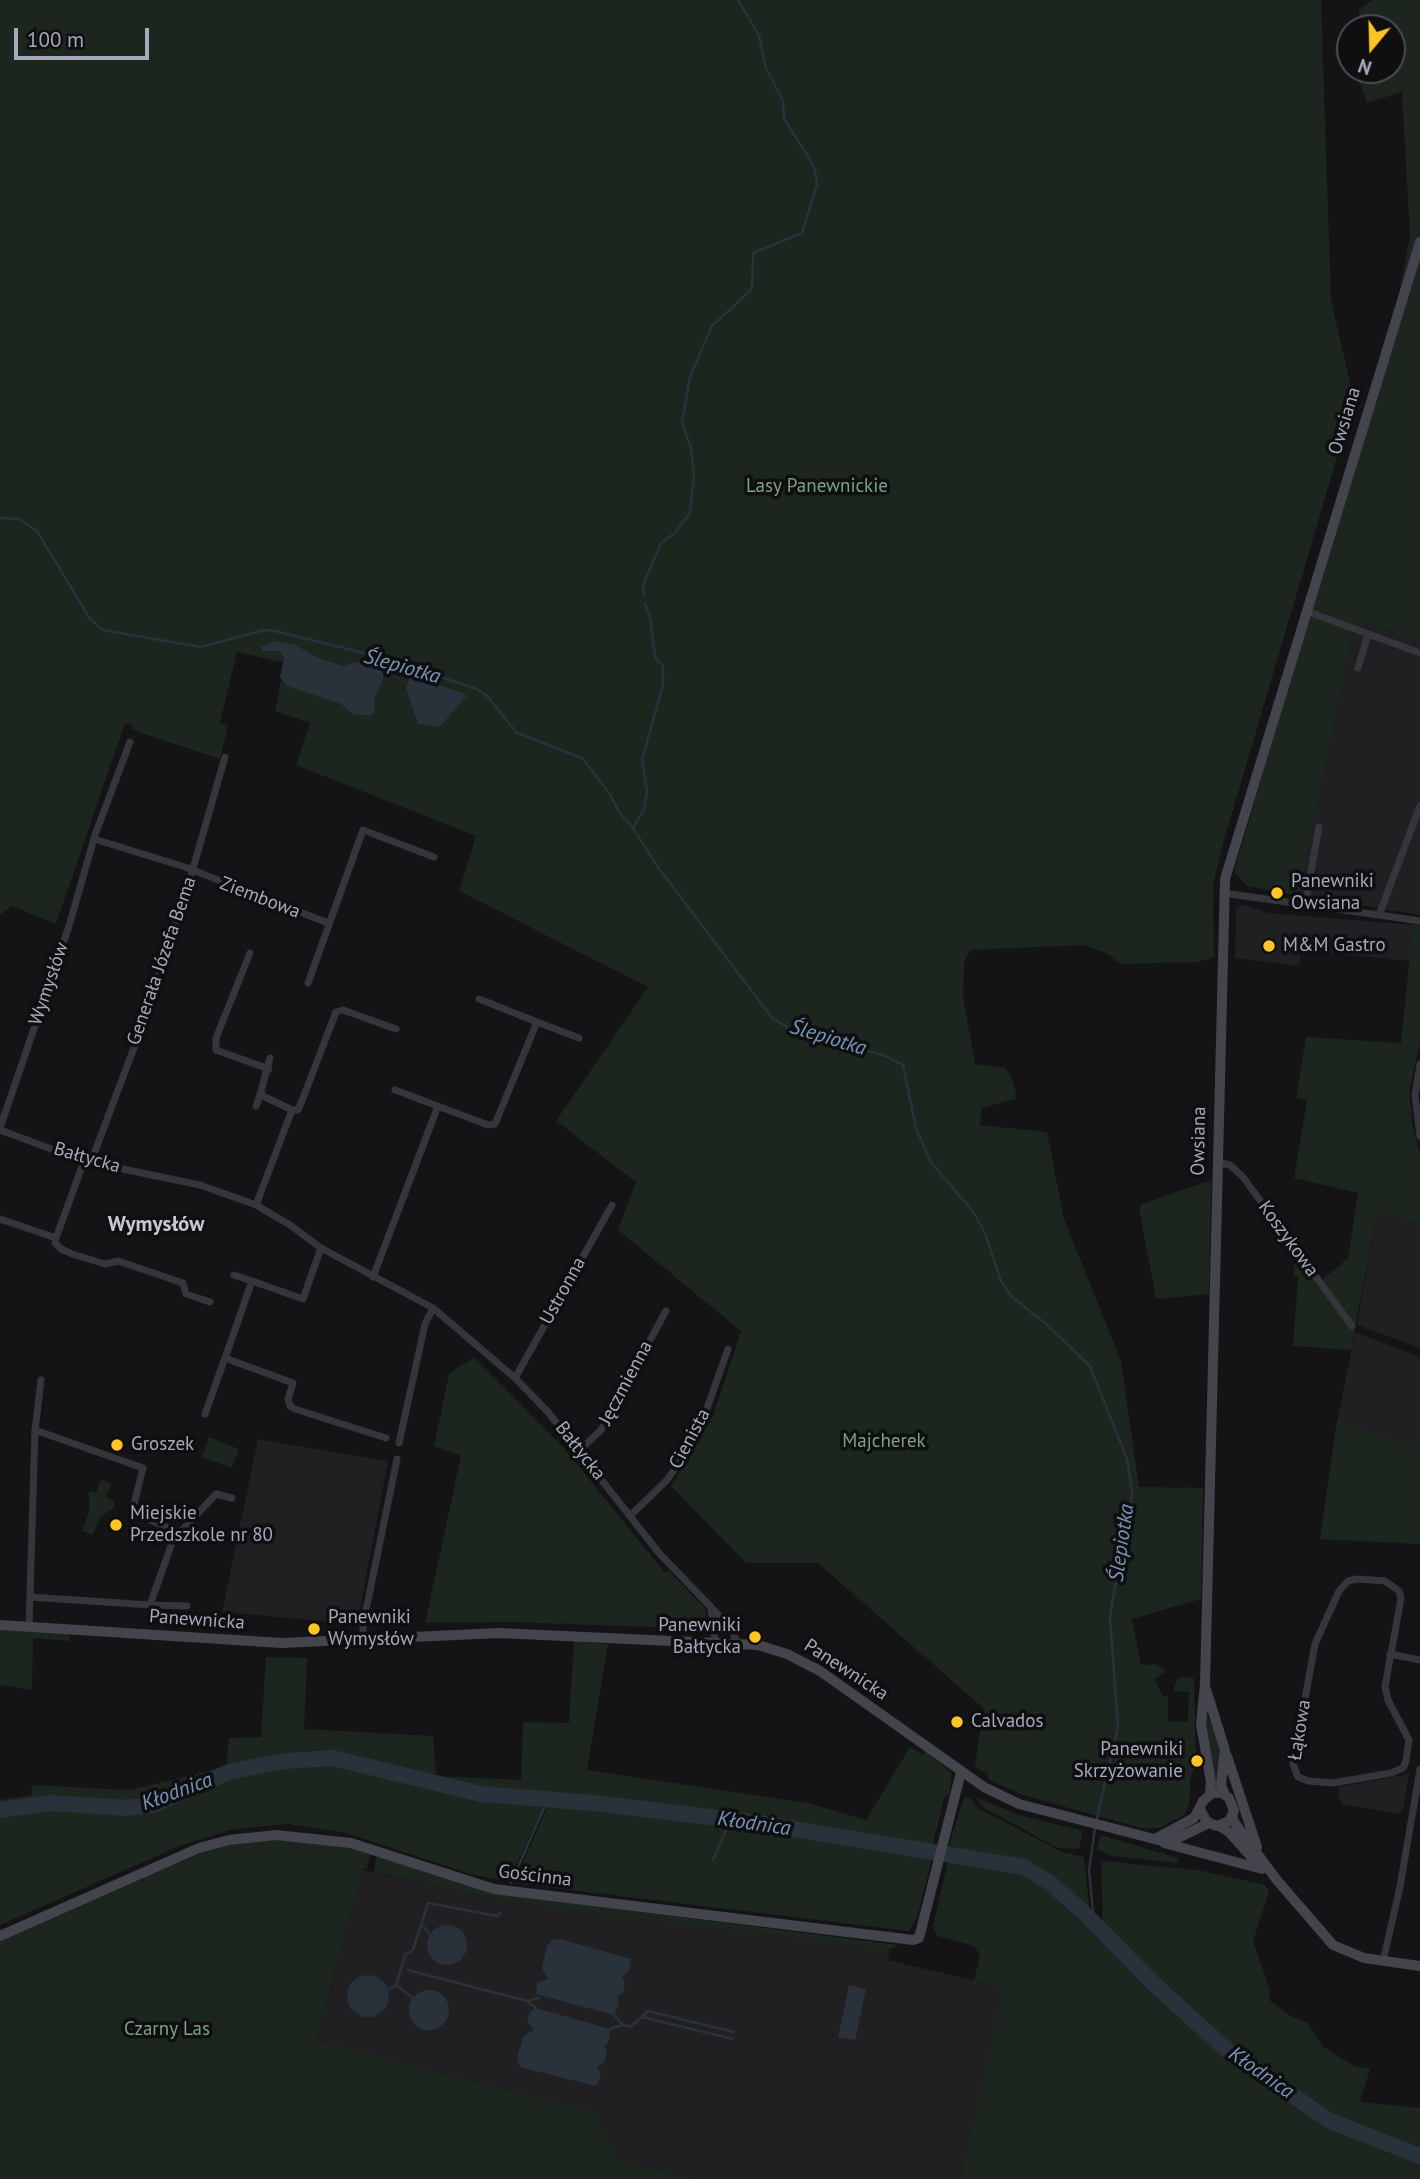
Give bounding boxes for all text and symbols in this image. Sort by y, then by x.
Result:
scale bar [18,14,152,58]
north arrow [1336,14,1406,84]
text: 100 m [27,26,84,53]
text: N [1355,54,1375,80]
street label: Owsiana [1324,385,1366,457]
park label: Lasy Panewnickie [746,476,888,498]
water label: Ślepiotka [361,644,443,690]
place label: Panewniki Owsiana [1291,871,1374,915]
street label: Ziembowa [217,872,303,924]
street label: Generała Józefa Bema [122,874,202,1048]
marker: Panewniki Owsiana [1269,885,1285,901]
place label: M&M Gastro [1283,935,1386,957]
marker: M&M Gastro [1261,938,1277,954]
street label: Wymysłów [24,940,74,1028]
water label: Ślepiotka [787,1015,869,1061]
street label: Owsiana [1187,1106,1211,1176]
street label: Bałtycka [51,1138,123,1178]
street label: Koszykowa [1253,1197,1323,1281]
district label: Wymysłów [108,1212,204,1238]
street label: Ustronna [535,1253,591,1329]
street label: Jęczmienna [594,1337,658,1429]
street label: Cienista [665,1405,715,1473]
street label: Bałtycka [550,1417,610,1485]
park label: Majcherek [842,1431,926,1453]
place label: Groszek [131,1434,194,1456]
marker: Groszek [109,1437,125,1453]
water label: Ślepiotka [1104,1502,1140,1584]
place label: Miejskie Przedszkole nr 80 [130,1503,273,1547]
marker: Miejskie Przedszkole nr 80 [108,1517,124,1533]
street label: Panewnicka [148,1605,246,1635]
place label: Panewniki Wymysłów [328,1607,414,1651]
place label: Panewniki Bałtycka [658,1615,741,1659]
marker: Panewniki Wymysłów [306,1621,322,1637]
marker: Panewniki Bałtycka [747,1629,763,1645]
street label: Panewnicka [800,1634,892,1706]
street label: Łąkowa [1284,1698,1316,1762]
place label: Calvados [971,1711,1043,1733]
marker: Calvados [949,1714,965,1730]
place label: Panewniki Skrzyżowanie [1074,1739,1183,1783]
marker: Panewniki Skrzyżowanie [1189,1753,1205,1769]
water label: Kłodnica [138,1768,216,1816]
water label: Kłodnica [716,1806,792,1842]
street label: Gościnna [497,1860,573,1892]
park label: Czarny Las [124,2019,210,2041]
water label: Kłodnica [1224,2042,1298,2104]

